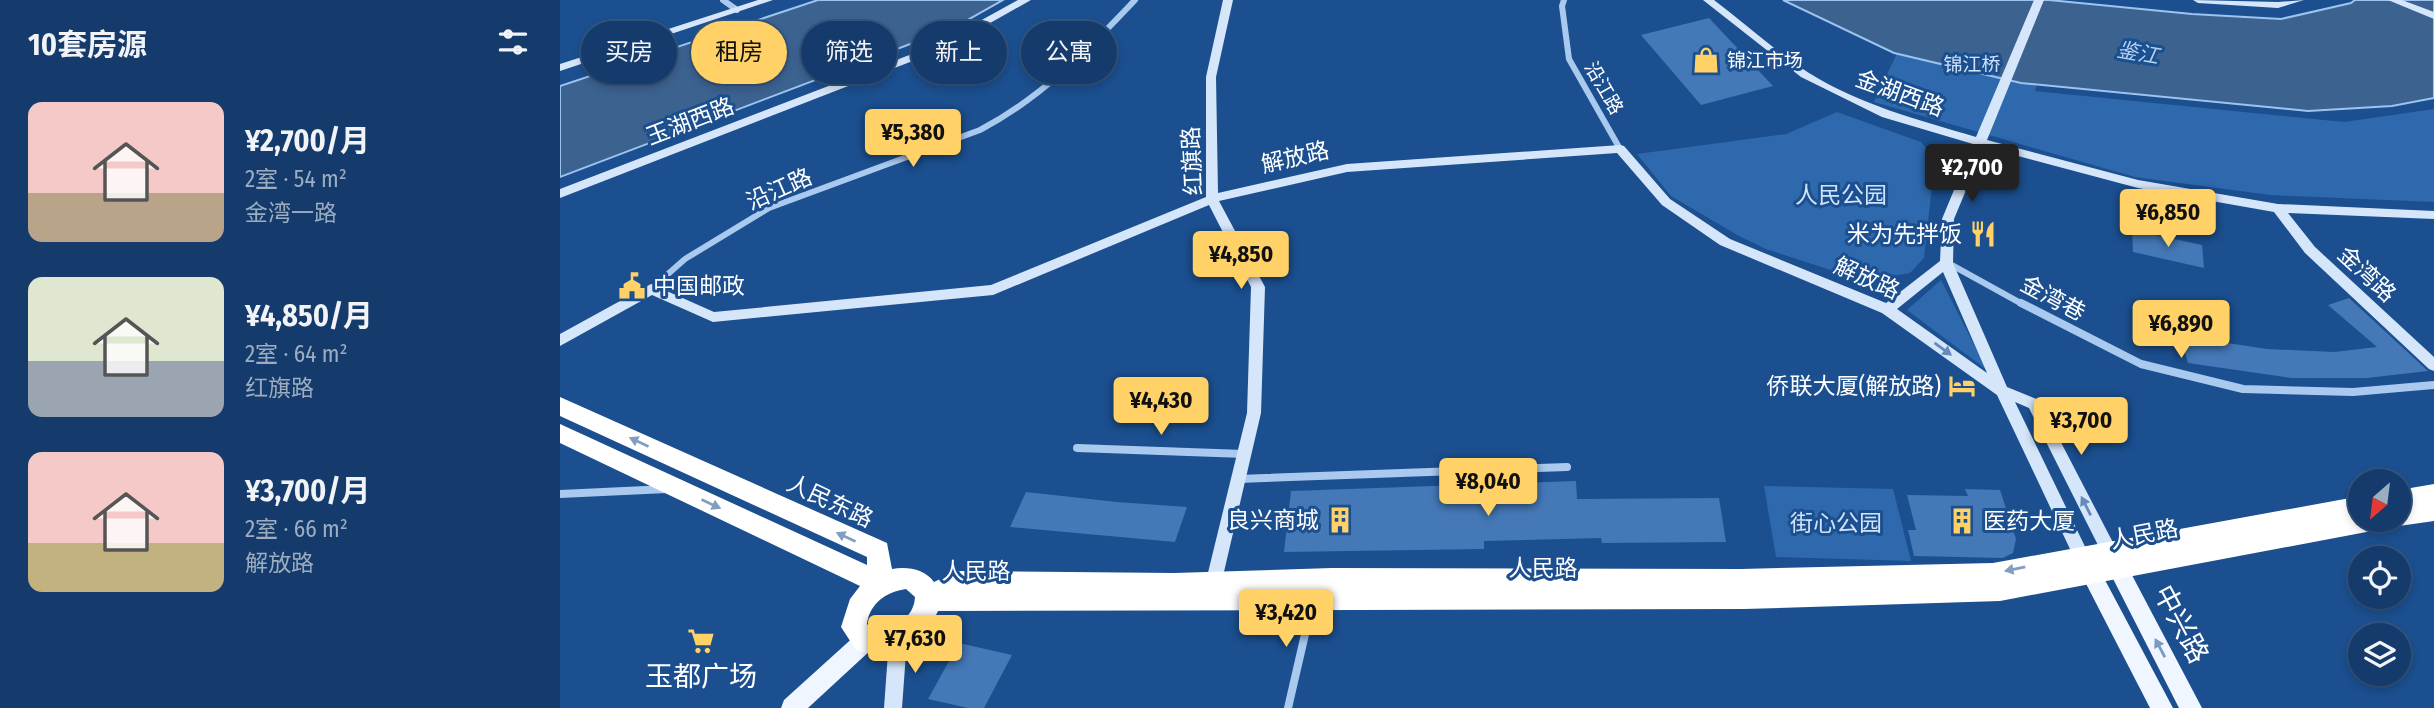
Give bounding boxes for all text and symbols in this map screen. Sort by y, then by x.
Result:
chip: 买房 [581,21,677,84]
chip: 租房 [691,21,787,84]
chip: 筛选 [801,21,897,84]
chip: 新上 [911,21,1007,84]
chip: 公寓 [1021,21,1117,84]
icon: filters [494,23,532,61]
text: 10套房源 [28,27,147,63]
water label: 鉴江 [2115,37,2163,70]
shop icon: 锦江市场 [1691,45,1721,75]
place label: 锦江市场 [1727,49,1803,72]
park label: 锦江桥 [1943,53,2001,76]
street label: 沿江路 [1580,58,1628,118]
street label: 金湖西路 [1852,64,1948,122]
street label: 玉湖西路 [642,91,738,151]
pin: ¥5,380 [856,110,970,169]
text: ¥5,380 [881,118,945,146]
text: ¥2,700/月 [245,123,370,159]
street label: 红旗路 [1176,126,1208,196]
icon: home [84,130,168,214]
street label: 解放路 [1258,136,1332,178]
pin: ¥2,700 [1915,144,2029,204]
text: ¥2,700 [1941,153,2003,181]
street label: 沿江路 [742,162,816,216]
text: 2室 · 54 m² [245,165,347,193]
park label: 人民公园 [1795,181,1887,209]
pin: ¥6,850 [2111,190,2225,249]
text: ¥6,850 [2136,198,2200,226]
text: 金湾一路 [245,199,337,227]
restaurant icon: 米为先拌饭 [1968,219,1998,249]
place label: 米为先拌饭 [1847,220,1962,248]
pin: ¥4,850 [1184,232,1298,291]
text: ¥4,850 [1209,240,1273,268]
street label: 金湾路 [2332,240,2402,308]
street label: 解放路 [1830,251,1904,305]
street label: 金湾巷 [2016,269,2090,327]
public building icon: 中国邮政 [617,271,647,301]
place label: 中国邮政 [653,272,745,300]
text: ¥4,850/月 [245,298,373,334]
pin: ¥6,890 [2124,300,2238,360]
icon: home [84,305,168,389]
text: ¥6,890 [2149,309,2213,337]
text: 2室 · 64 m² [245,340,348,368]
one-way arrow [1934,341,1952,355]
hotel icon: 侨联大厦(解放路) [1947,371,1977,401]
place label: 侨联大厦(解放路) [1766,372,1941,400]
text: 红旗路 [245,374,314,402]
pin: ¥4,430 [1104,378,1218,437]
text: ¥4,430 [1130,386,1192,414]
pin: ¥3,700 [2024,398,2138,457]
text: ¥3,700 [2050,406,2112,434]
one-way arrow [629,436,649,448]
pin: ¥8,040 [1431,458,1545,518]
text: ¥8,040 [1455,467,1521,495]
street label: 人民东路 [782,469,878,533]
north arrow [2348,469,2412,532]
map controls [2348,469,2411,686]
text: ¥3,700/月 [245,473,371,509]
icon: home [84,480,168,564]
one-way arrow [2081,496,2092,516]
one-way arrow [700,499,721,510]
building icon: 良兴商城 [1325,505,1355,535]
place label: 良兴商城 [1227,506,1319,534]
building icon: 医药大厦 [1947,506,1977,536]
place label: 医药大厦 [1983,507,2075,535]
park label: 街心公园 [1790,509,1882,537]
street label: 人民路 [2107,514,2181,554]
text: 2室 · 66 m² [245,515,348,543]
one-way arrow [836,531,856,543]
button: locate [2348,546,2411,609]
text: 解放路 [245,549,314,577]
street label: 人民路 [1509,554,1578,582]
street label: 人民路 [942,557,1011,585]
one-way arrow [2004,564,2026,575]
street label: 中兴路 [2147,579,2215,669]
pin: ¥3,420 [1229,590,1343,649]
text: ¥3,420 [1255,598,1317,626]
pin: ¥7,630 [858,616,972,675]
button: layers [2348,623,2411,686]
text: ¥7,630 [884,624,946,652]
supermarket icon: 玉都广场 [686,626,716,656]
one-way arrow [2154,637,2166,657]
place label: 玉都广场 [645,660,757,693]

